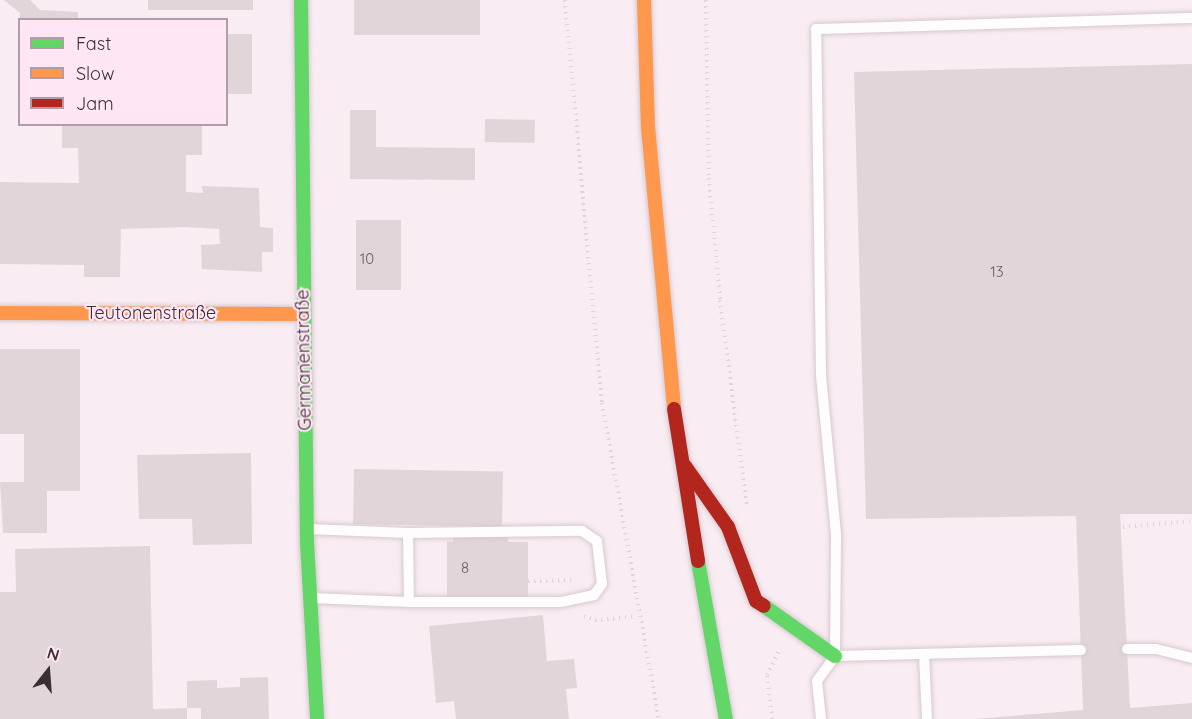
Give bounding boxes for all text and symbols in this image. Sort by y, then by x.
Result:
legend [18,18,228,126]
text: Fast [76,32,111,55]
text: Slow [76,62,114,85]
text: Jam [76,92,114,115]
house number: 10 [360,250,374,268]
house number: 13 [990,263,1004,281]
street label: Germanenstraße [292,289,316,431]
street label: Teutonenstraße [86,302,216,324]
house number: 8 [461,559,469,577]
north arrow [18,641,78,701]
text: N [45,643,62,665]

